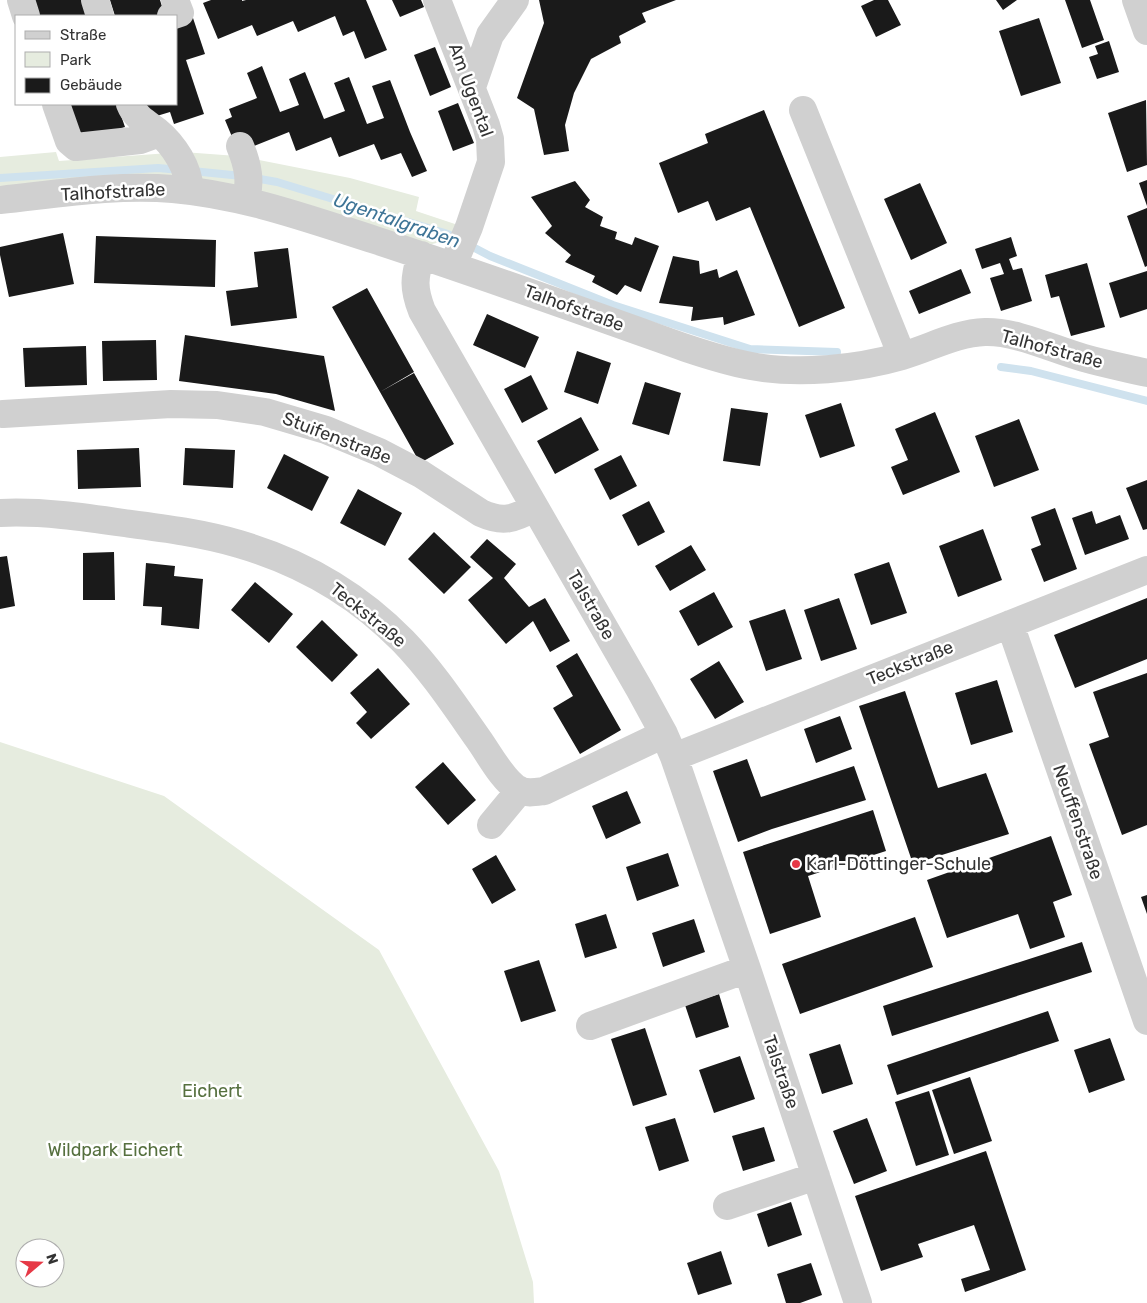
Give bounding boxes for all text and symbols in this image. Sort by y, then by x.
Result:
legend [15,15,178,105]
text: Straße [60,26,106,44]
street label: Am Ugental [444,40,498,140]
text: Park [60,51,91,69]
text: Gebäude [60,76,122,94]
street label: Talhofstraße [60,178,166,206]
water label: Ugentalgraben [330,188,463,253]
street label: Talhofstraße [521,280,627,336]
street label: Talhofstraße [999,325,1105,373]
street label: Stuifenstraße [280,407,394,469]
street label: Talstraße [562,566,620,644]
street label: Teckstraße [326,578,410,652]
street label: Teckstraße [864,636,956,690]
street label: Neuffenstraße [1048,762,1108,882]
place label: Karl-Döttinger-Schule [806,853,991,875]
marker: Karl-Döttinger-Schule [790,858,802,870]
street label: Talstraße [758,1032,804,1112]
park label: Eichert [182,1080,242,1102]
park label: Wildpark Eichert [47,1139,183,1161]
north arrow [15,1238,65,1288]
text: N [42,1251,61,1266]

